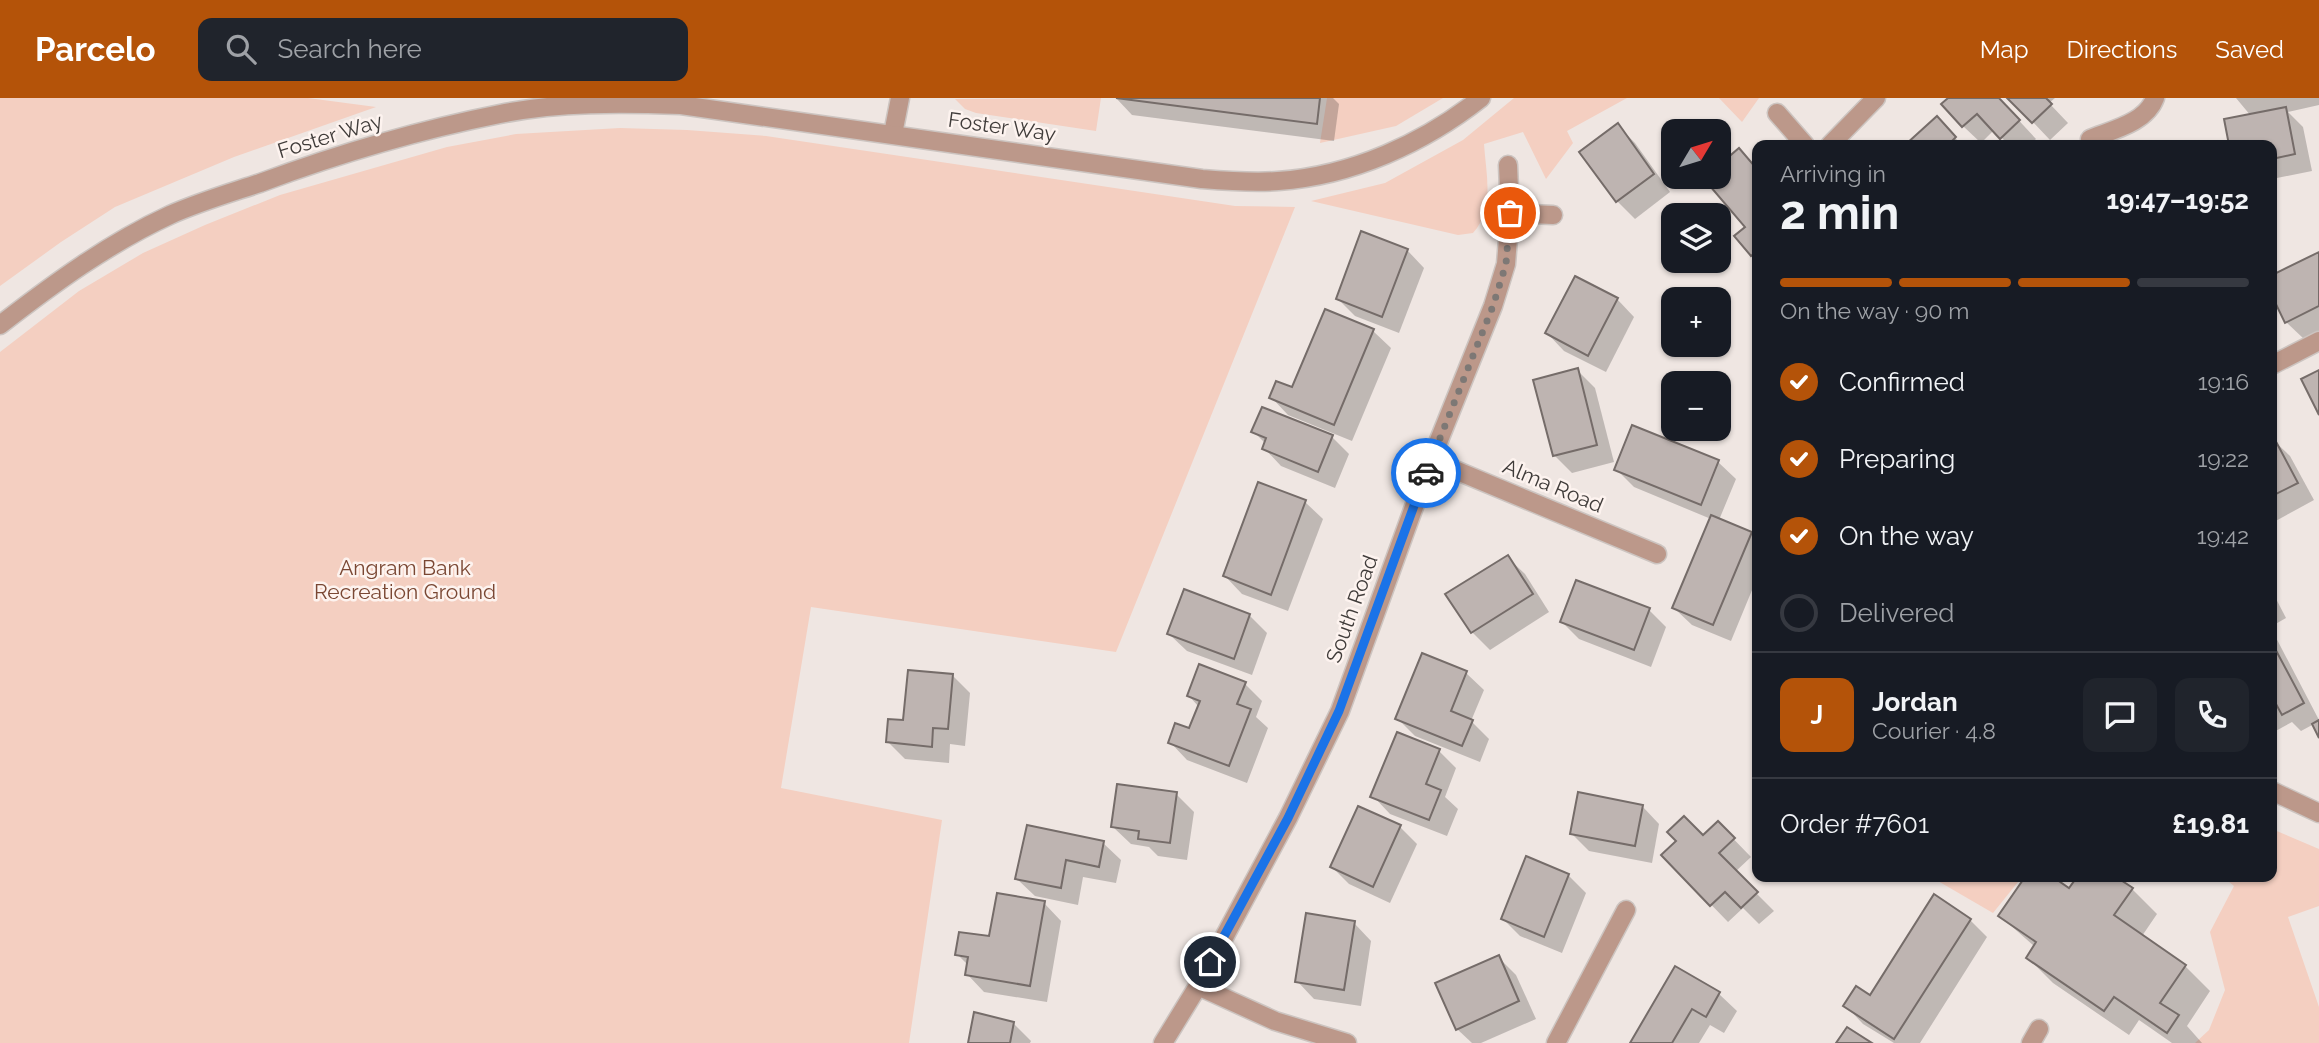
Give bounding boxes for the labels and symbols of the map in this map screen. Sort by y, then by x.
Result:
street label: Foster Way [947,107,1057,146]
street label: Foster Way [274,108,385,163]
north arrow [1661,119,1731,189]
pin [1480,183,1540,243]
courier [1391,438,1461,508]
street label: Alma Road [1499,453,1607,518]
street label: South Road [1321,552,1383,666]
park label: Angram Bank Recreation Ground [314,555,496,604]
pin [1180,932,1240,992]

